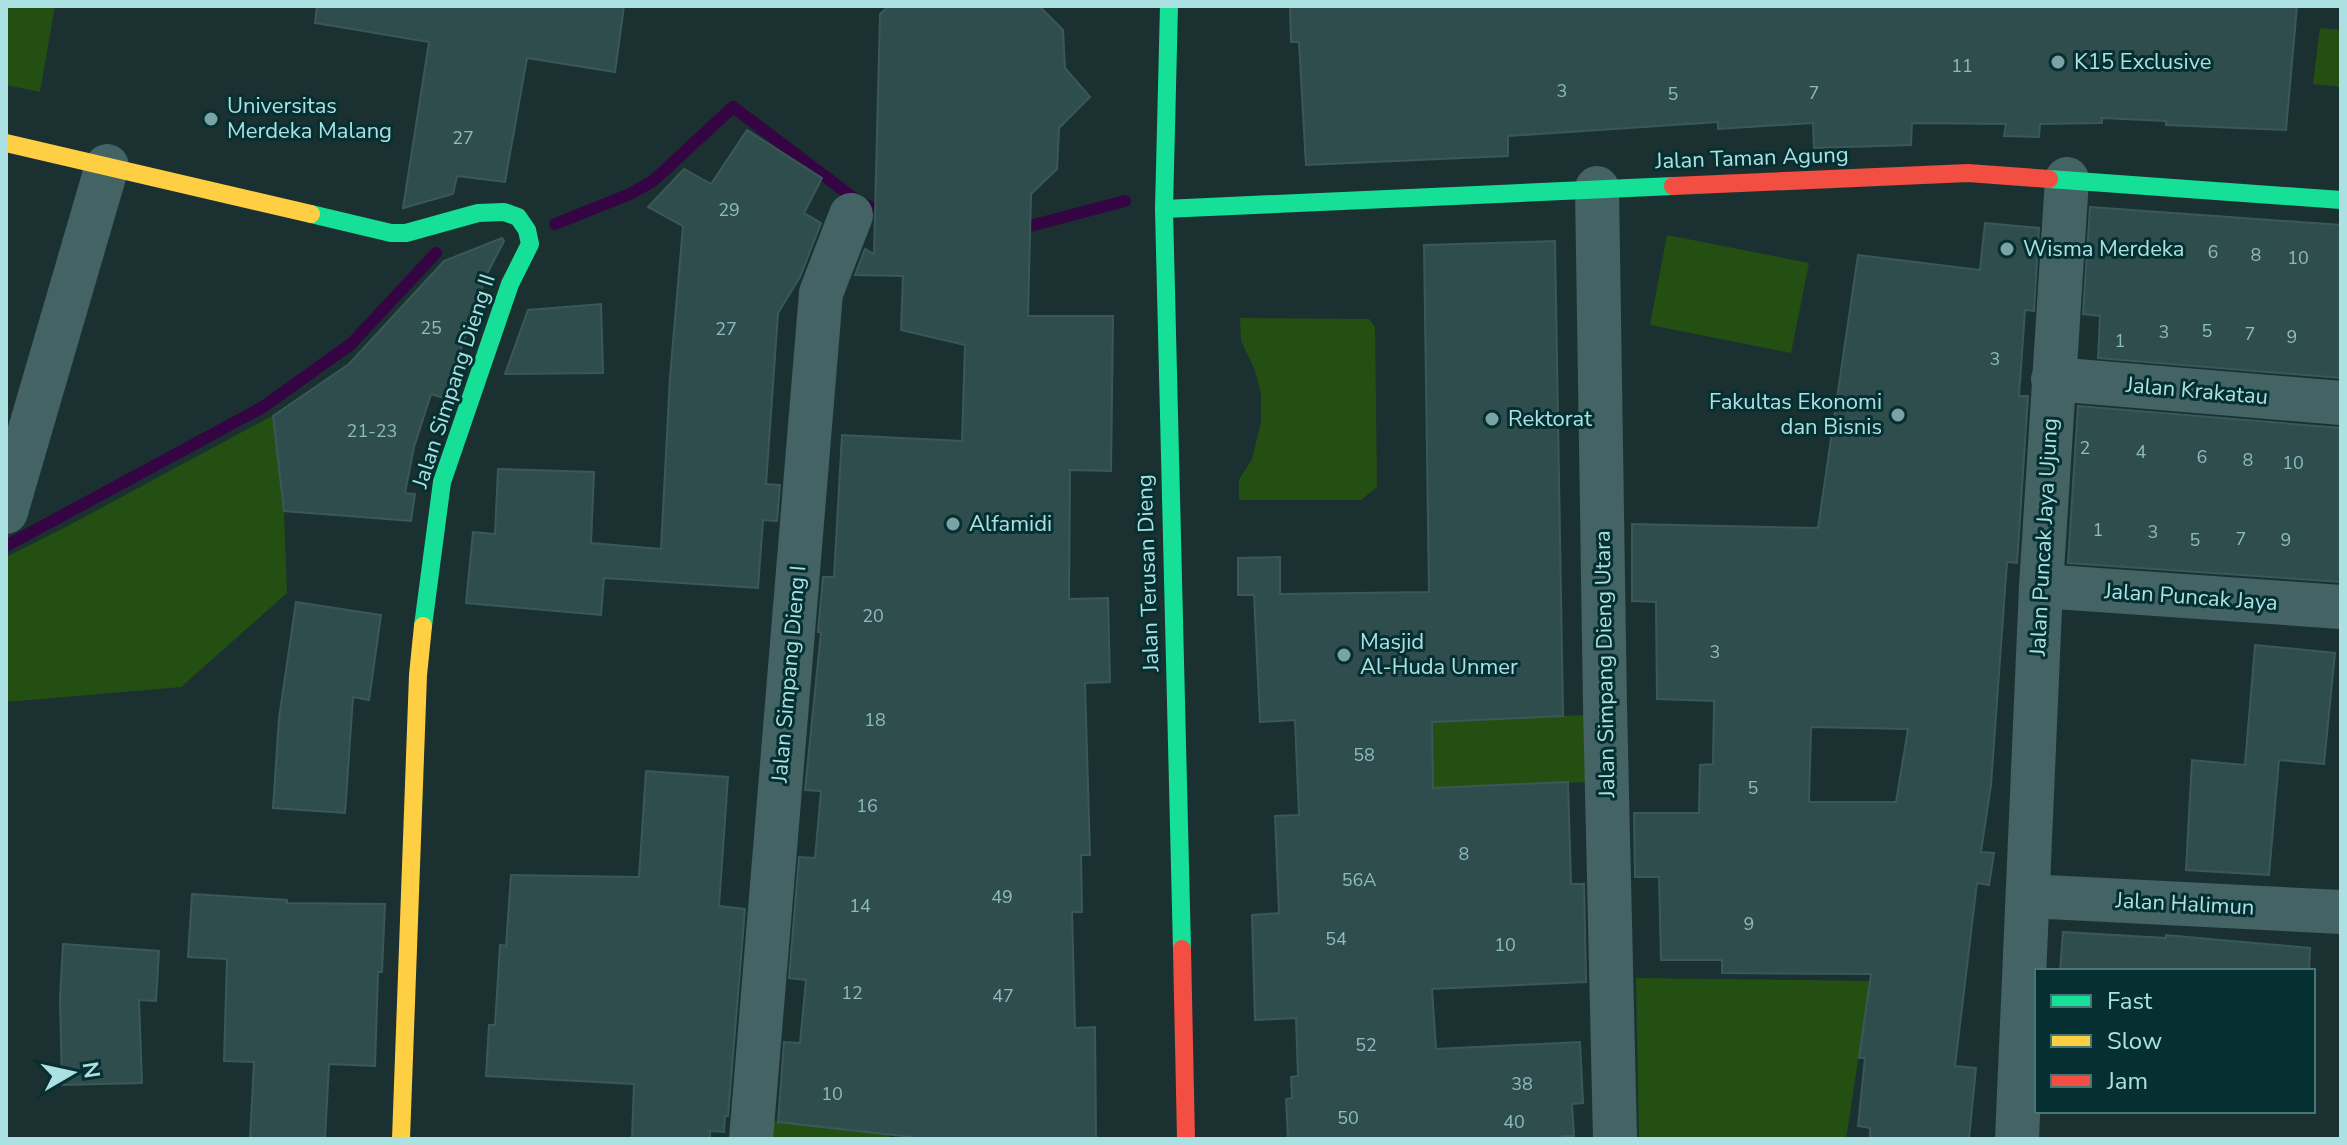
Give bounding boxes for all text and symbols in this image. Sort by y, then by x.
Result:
place label: K15 Exclusive [2074,47,2212,77]
marker: K15 Exclusive [2049,53,2067,71]
house number: 11 [1951,54,1973,78]
house number: 3 [1557,79,1567,103]
house number: 7 [1809,81,1819,105]
house number: 5 [1668,82,1678,106]
place label: Universitas Merdeka Malang [227,91,392,146]
marker: Universitas Merdeka Malang [202,110,220,128]
house number: 27 [452,126,474,150]
street label: Jalan Taman Agung [1654,140,1849,176]
house number: 29 [718,198,740,222]
place label: Wisma Merdeka [2023,234,2184,264]
marker: Wisma Merdeka [1998,240,2016,258]
house number: 6 [2208,240,2218,264]
house number: 8 [2251,243,2261,267]
house number: 10 [2287,246,2309,270]
street label: Jalan Simpang Dieng II [405,270,503,493]
house number: 25 [420,316,442,340]
house number: 27 [715,317,737,341]
house number: 5 [2202,319,2212,343]
house number: 3 [2159,320,2169,344]
house number: 7 [2245,322,2255,346]
house number: 9 [2287,325,2297,349]
house number: 1 [2115,329,2125,353]
house number: 3 [1990,347,2000,371]
street label: Jalan Krakatau [2124,370,2269,412]
place label: Fakultas Ekonomi dan Bisnis [1709,387,1882,442]
place label: Rektorat [1508,404,1592,434]
marker: Fakultas Ekonomi dan Bisnis [1889,406,1907,424]
marker: Rektorat [1483,410,1501,428]
street label: Jalan Puncak Jaya Ujung [2023,417,2065,658]
house number: 21-23 [347,419,397,443]
house number: 2 [2080,436,2090,460]
house number: 4 [2136,440,2147,464]
house number: 6 [2197,445,2207,469]
house number: 8 [2243,448,2253,472]
house number: 10 [2282,451,2304,475]
street label: Jalan Terusan Dieng [1130,474,1166,673]
place label: Alfamidi [969,509,1052,539]
marker: Alfamidi [944,515,962,533]
house number: 1 [2093,518,2103,542]
house number: 3 [2148,520,2158,544]
house number: 7 [2236,527,2246,551]
house number: 5 [2190,528,2200,552]
house number: 9 [2281,528,2291,552]
street label: Jalan Simpang Dieng Utara [1588,530,1622,799]
street label: Jalan Simpang Dieng I [764,564,813,785]
street label: Jalan Puncak Jaya [2102,576,2279,618]
house number: 20 [862,604,884,628]
place label: Masjid Al-Huda Unmer [1360,627,1518,682]
house number: 3 [1710,640,1720,664]
marker: Masjid Al-Huda Unmer [1335,646,1353,664]
house number: 18 [864,708,886,732]
house number: 58 [1353,743,1375,767]
house number: 5 [1748,776,1758,800]
house number: 16 [856,794,878,818]
house number: 8 [1459,842,1469,866]
house number: 56A [1342,868,1376,892]
house number: 49 [991,885,1013,909]
street label: Jalan Halimun [2114,885,2255,923]
house number: 14 [849,894,871,918]
house number: 9 [1744,912,1754,936]
house number: 54 [1325,927,1347,951]
house number: 10 [1494,933,1516,957]
legend [2035,969,2315,1113]
house number: 12 [841,981,863,1005]
house number: 47 [992,984,1014,1008]
text: Fast [2107,985,2153,1017]
text: Slow [2107,1025,2162,1057]
north arrow [32,1033,112,1113]
house number: 52 [1355,1033,1377,1057]
text: N [75,1060,107,1081]
text: Jam [2106,1065,2148,1097]
house number: 38 [1511,1072,1533,1096]
house number: 10 [821,1082,843,1106]
house number: 50 [1337,1106,1359,1130]
house number: 40 [1503,1110,1525,1134]

